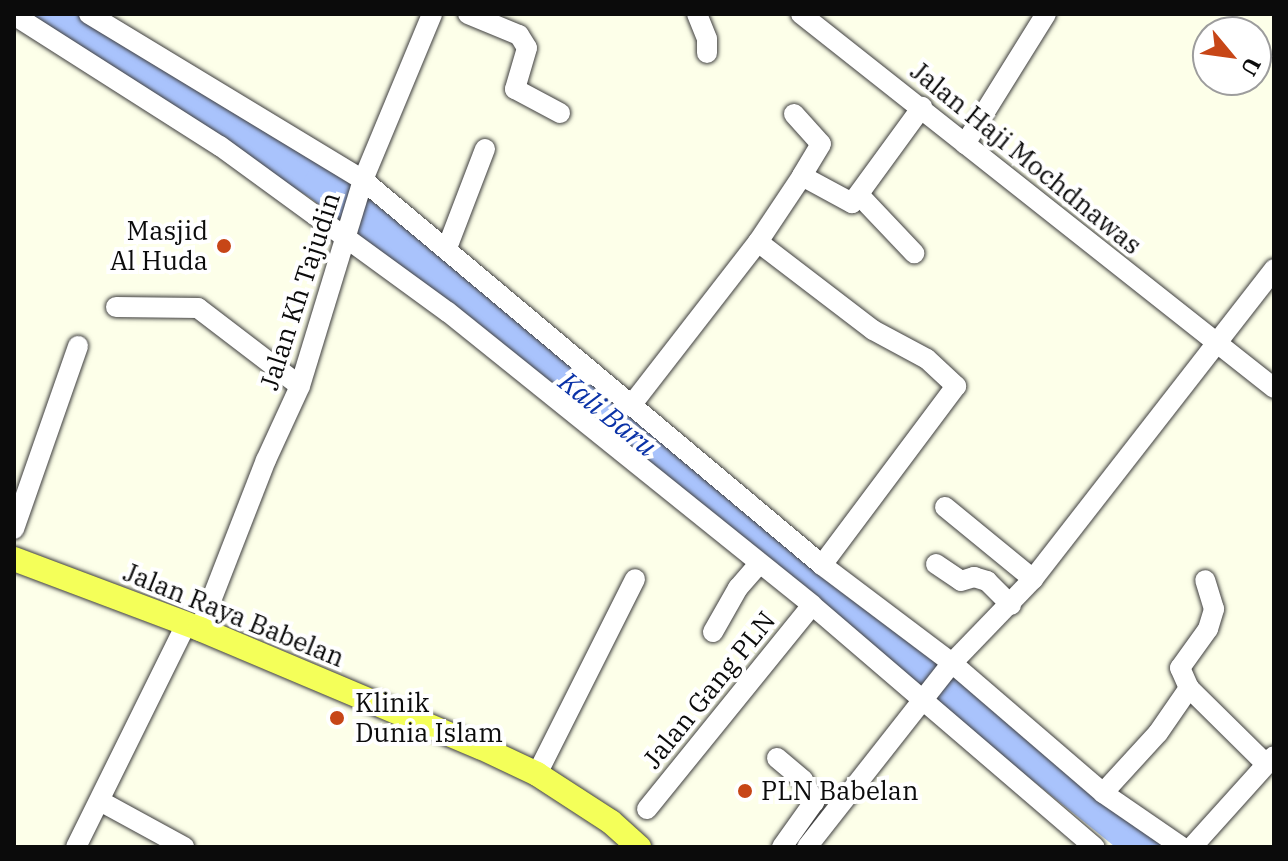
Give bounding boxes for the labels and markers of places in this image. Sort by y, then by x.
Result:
place label: Masjid Al Huda [110,215,208,276]
marker: Masjid Al Huda [215,237,233,255]
place label: Klinik Dunia Islam [355,687,503,748]
marker: Klinik Dunia Islam [326,707,348,729]
place label: PLN Babelan [761,775,919,807]
marker: PLN Babelan [736,782,754,800]

